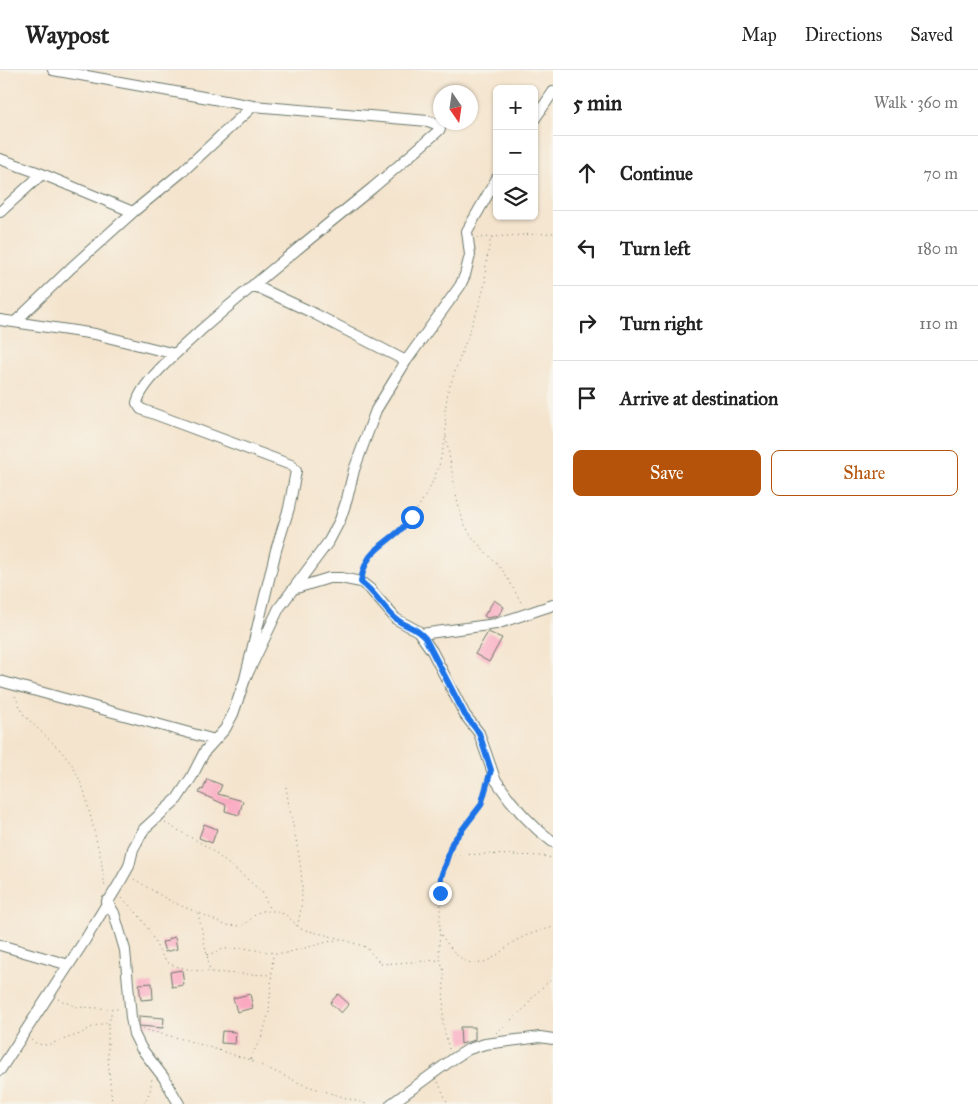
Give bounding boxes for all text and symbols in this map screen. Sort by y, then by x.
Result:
text: Waypost [25,20,109,50]
text: Map [741,24,777,46]
text: Directions [805,24,882,46]
text: Saved [910,24,953,46]
north arrow [433,85,478,130]
map controls [493,85,538,220]
button: + [493,85,538,130]
text: 5 min [573,90,622,116]
text: Walk · 360 m [874,93,958,112]
button: − [493,130,538,175]
icon: ahead [573,159,601,187]
text: Continue [620,162,693,185]
text: 70 m [923,164,958,183]
button: layers [493,175,538,220]
icon: left [573,234,601,262]
text: Turn left [620,237,690,260]
text: 180 m [917,239,958,258]
icon: right [573,309,601,337]
text: Turn right [620,312,703,335]
text: 110 m [919,314,958,333]
icon: arrive [573,384,601,412]
text: Arrive at destination [620,387,778,410]
button: Save [573,450,761,496]
button: Share [771,450,958,496]
route start [401,506,424,529]
route end [429,882,452,905]

